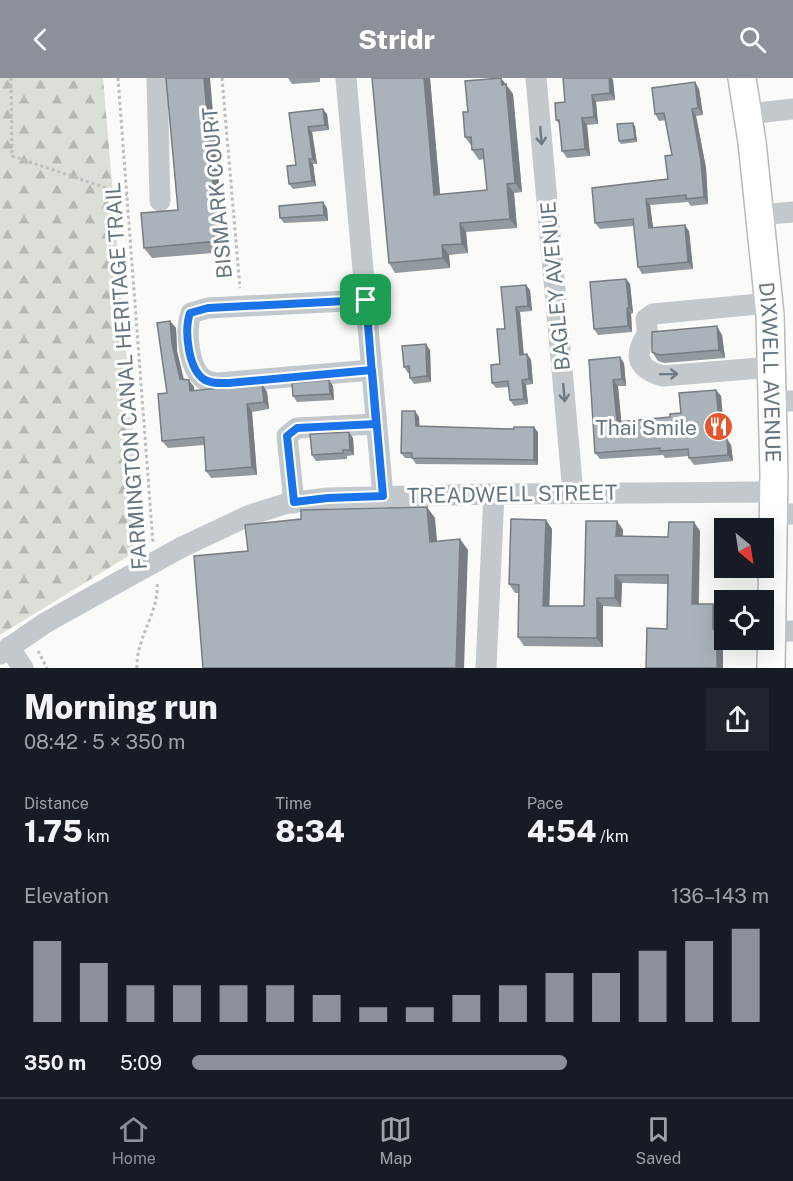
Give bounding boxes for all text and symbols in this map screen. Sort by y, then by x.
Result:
icon: back [24,23,57,56]
text: Stridr [358,23,435,55]
icon: search [736,23,769,56]
street label: BISMARK COURT [197,106,237,280]
one-way arrow [536,126,547,146]
street label: FARMINGTON CANAL HERITAGE TRAIL [100,181,152,571]
street label: BAGLEY AVENUE [535,200,575,372]
pin [340,274,391,325]
street label: DIXWELL AVENUE [754,281,786,463]
icon: arrive [349,283,382,316]
one-way arrow [659,369,679,380]
one-way arrow [559,383,570,403]
restaurant icon: Thai Smile [702,411,734,443]
place label: Thai Smile [595,415,697,440]
street label: TREADWELL STREET [407,480,617,508]
north arrow [714,518,774,578]
map controls [714,518,774,650]
button: locate [714,590,774,650]
text: Morning run [24,688,218,726]
button: share [706,688,769,751]
text: 08:42 · 5 × 350 m [24,730,185,754]
text: Distance [24,794,89,813]
text: Time [275,794,312,813]
text: Pace [527,794,563,813]
text: 1.75 [24,813,83,849]
text: 8:34 [275,813,345,849]
text: 4:54 [527,813,596,849]
text: km [83,827,110,846]
text: /km [596,827,629,846]
text: Elevation [24,884,109,908]
text: 136–143 m [671,884,769,908]
text: 350 m [24,1051,86,1075]
text: 5:09 [120,1051,162,1075]
tab: Home [112,1113,156,1168]
tab: Map [379,1113,412,1168]
tab: Saved [636,1113,681,1168]

